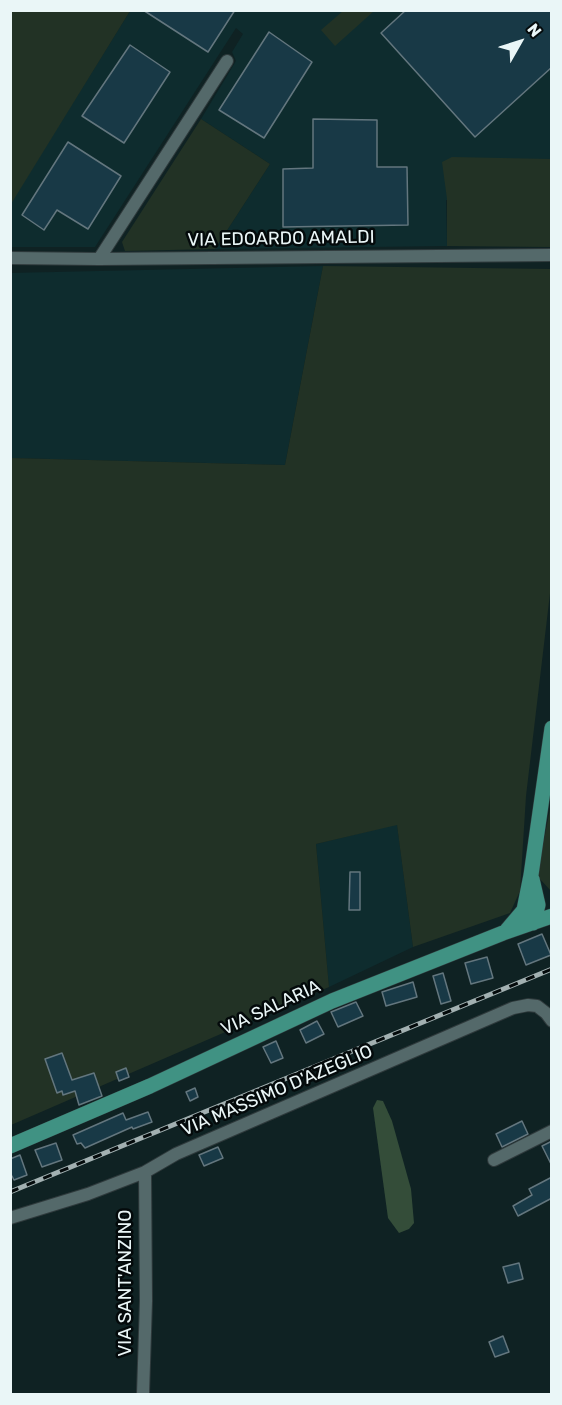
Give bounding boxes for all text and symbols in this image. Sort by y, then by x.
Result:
north arrow [490,12,550,72]
text: N [523,20,545,41]
street label: VIA EDOARDO AMALDI [187,227,375,251]
street label: VIA SALARIA [218,976,324,1040]
street label: VIA MASSIMO D'AZEGLIO [178,1041,376,1141]
street label: VIA SANT'ANZINO [115,1210,137,1356]

